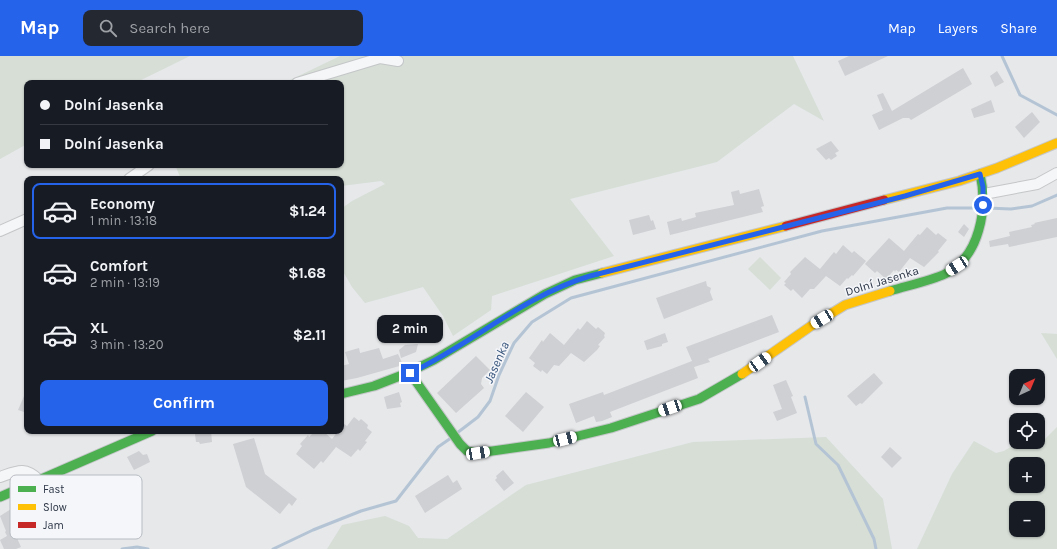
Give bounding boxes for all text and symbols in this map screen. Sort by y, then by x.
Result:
search box [83,10,363,46]
text: Map [20,17,59,39]
icon: search [97,17,119,39]
text: Search here [129,19,210,37]
text: Map [888,20,916,37]
text: Layers [938,20,978,37]
text: Share [1000,20,1037,37]
text: Dolní Jasenka [64,96,164,114]
text: Dolní Jasenka [64,135,164,153]
icon: car [42,193,78,229]
text: Economy [90,195,155,213]
route start [974,196,992,214]
text: $1.24 [289,202,326,220]
text: 1 min · 13:18 [90,213,157,228]
car [944,254,970,278]
icon: car [42,255,78,291]
text: Comfort [90,257,148,275]
street label: Dolní Jasenka [844,263,920,299]
text: $1.68 [288,264,326,282]
text: 2 min · 13:19 [90,275,160,290]
car [809,308,835,330]
callout: 2 min [377,315,443,343]
icon: car [42,317,78,353]
text: XL [90,319,108,337]
text: 2 min [392,321,428,336]
text: $2.11 [293,326,326,344]
text: 3 min · 13:20 [90,337,163,352]
water label: Jasenka [481,339,512,385]
car [747,350,773,374]
route end [401,364,419,382]
north arrow [1009,369,1045,405]
map controls [1009,369,1045,537]
button: Confirm [40,380,328,426]
car [657,398,683,418]
button: locate [1009,413,1045,449]
car [552,430,578,448]
car [465,445,491,461]
button: + [1009,457,1045,493]
legend [10,475,142,539]
text: Fast [43,483,64,496]
text: Slow [43,501,67,514]
button: − [1009,501,1045,537]
text: Jam [43,519,64,532]

